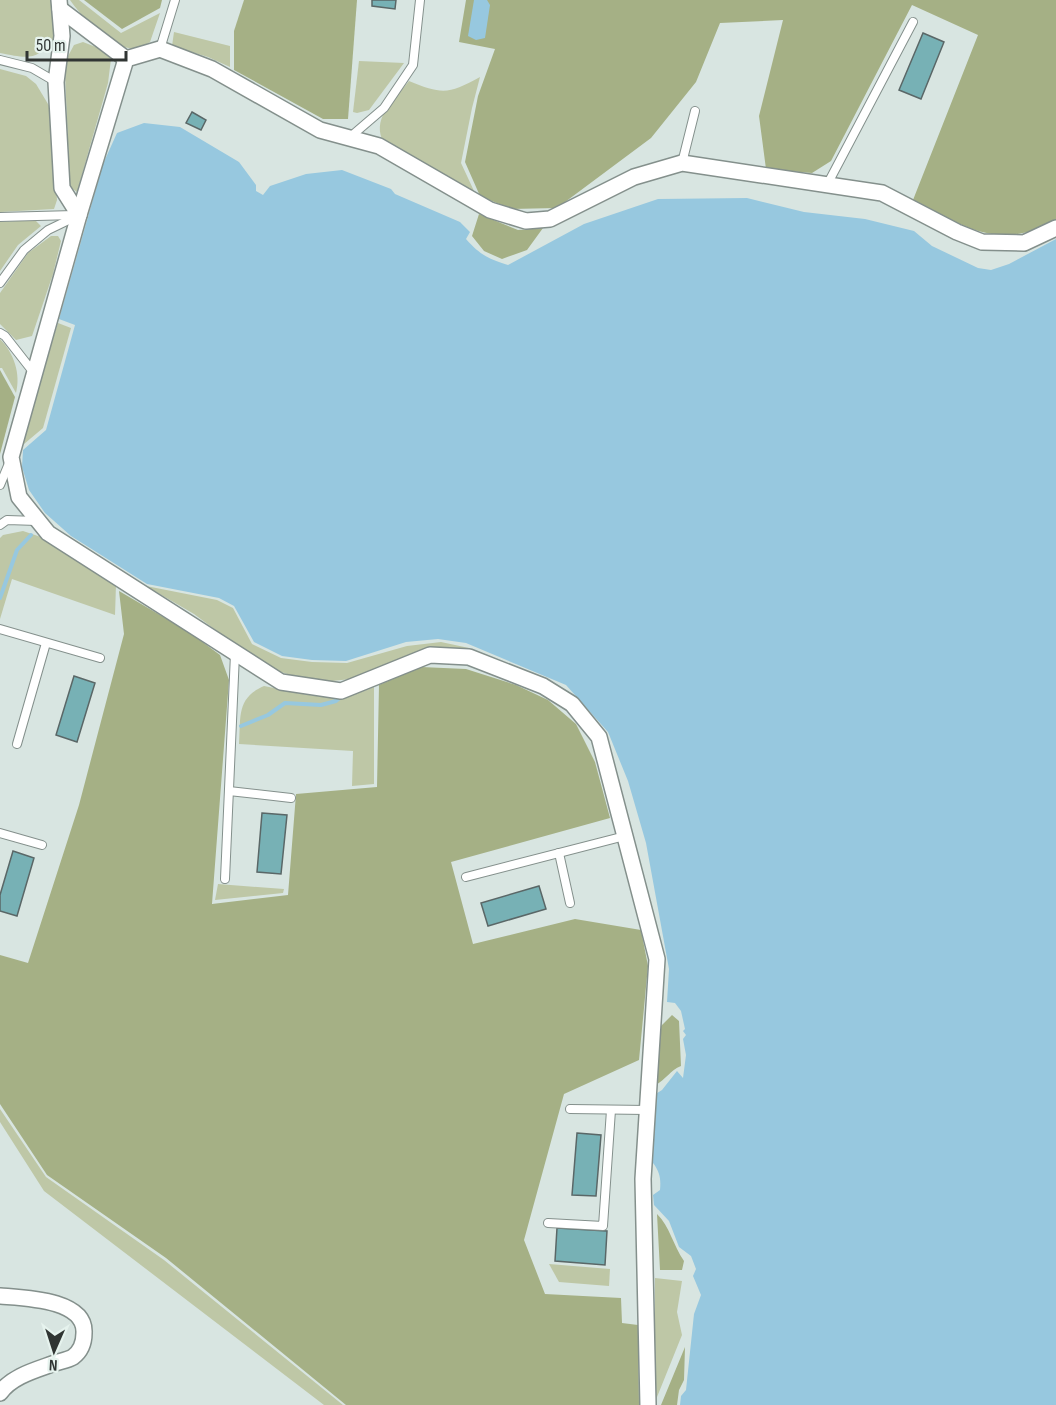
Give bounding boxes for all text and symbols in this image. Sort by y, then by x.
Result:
scale bar [27,24,126,62]
text: 50 m [36,35,66,56]
north arrow [24,1321,84,1381]
text: N [49,1355,58,1374]

